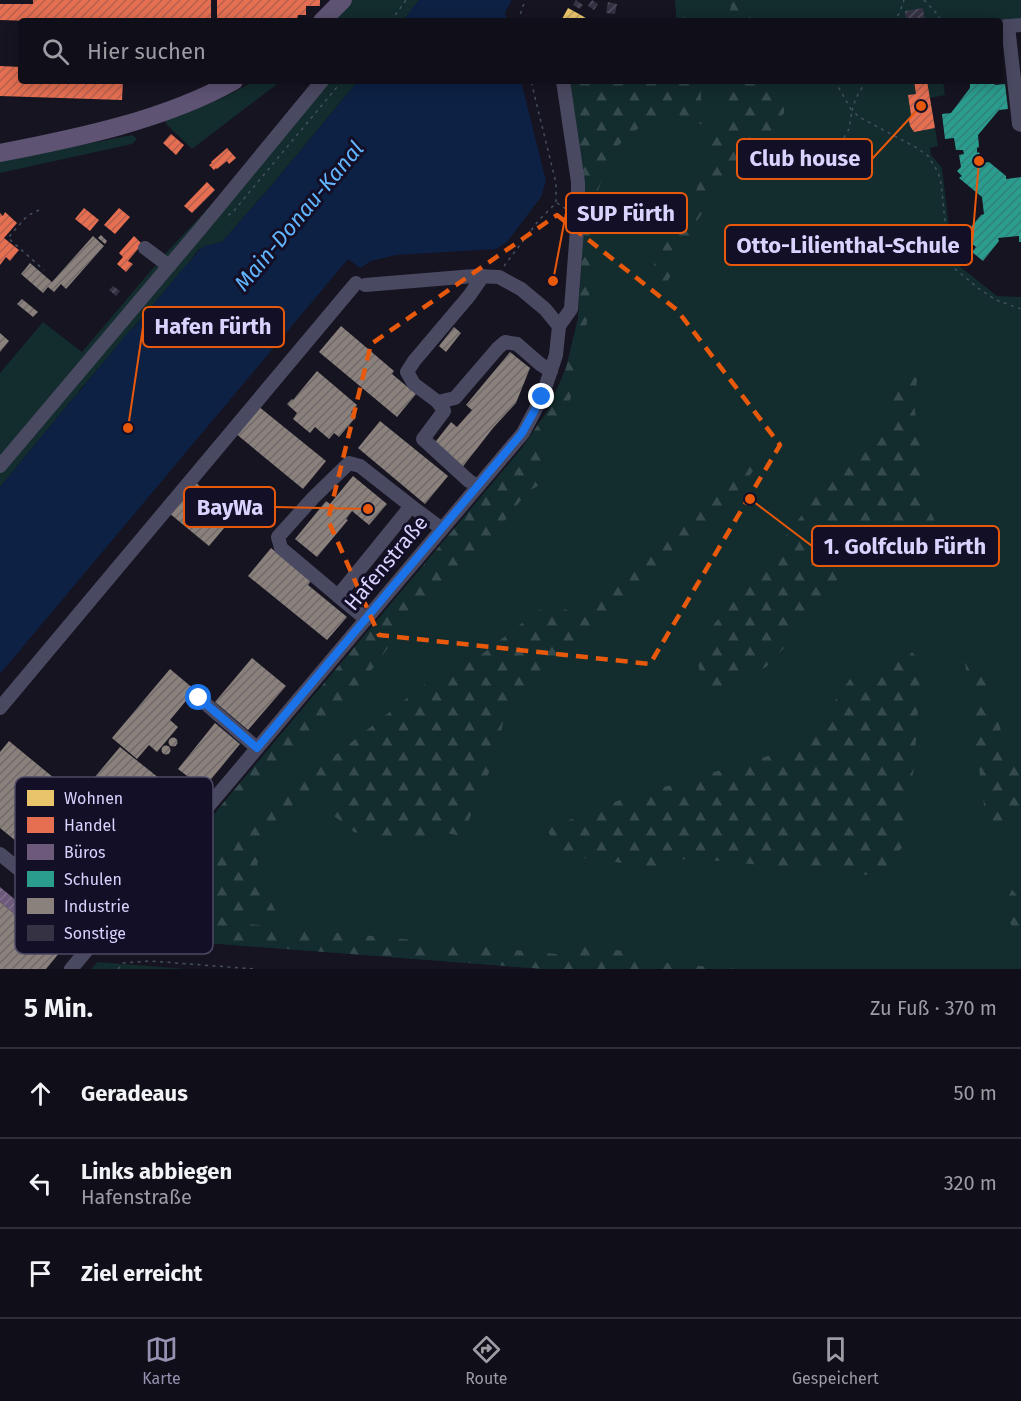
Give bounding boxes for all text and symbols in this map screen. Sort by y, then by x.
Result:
search box [18,18,1003,84]
icon: search [39,35,72,68]
text: Hier suchen [87,38,206,65]
water label: Main-Donau-Kanal [228,136,370,296]
callout: Club house [737,139,872,179]
text: Club house [750,145,860,172]
callout: SUP Fürth [566,193,687,233]
text: SUP Fürth [577,200,675,227]
callout: Otto-Lilienthal-Schule [725,225,972,265]
text: Otto-Lilienthal-Schule [736,232,960,259]
callout: Hafen Fürth [143,307,284,347]
text: Hafen Fürth [155,313,271,340]
route end [528,383,554,409]
callout: BayWa [184,487,275,527]
text: BayWa [197,494,263,521]
street label: Hafenstraße [339,510,433,616]
callout: 1. Golfclub Fürth [812,526,999,566]
text: 1. Golfclub Fürth [824,533,986,560]
route start [185,684,211,710]
legend [15,777,213,954]
text: Wohnen [64,789,123,808]
text: Handel [64,816,116,835]
text: Büros [64,843,106,862]
text: Schulen [64,870,122,889]
text: Industrie [64,897,130,916]
text: Sonstige [64,924,126,943]
text: 5 Min. [24,993,93,1024]
text: Zu Fuß · 370 m [870,996,997,1020]
icon: ahead [24,1077,57,1110]
text: Geradeaus [81,1080,188,1107]
text: 50 m [953,1081,997,1105]
text: Links abbiegen [81,1158,232,1185]
icon: left [24,1167,57,1200]
text: 320 m [944,1171,997,1195]
text: Hafenstraße [81,1185,192,1209]
icon: arrive [24,1257,57,1290]
text: Ziel erreicht [81,1260,202,1287]
tab: Karte [142,1333,181,1388]
tab: Route [465,1333,508,1388]
tab: Gespeichert [792,1333,879,1388]

